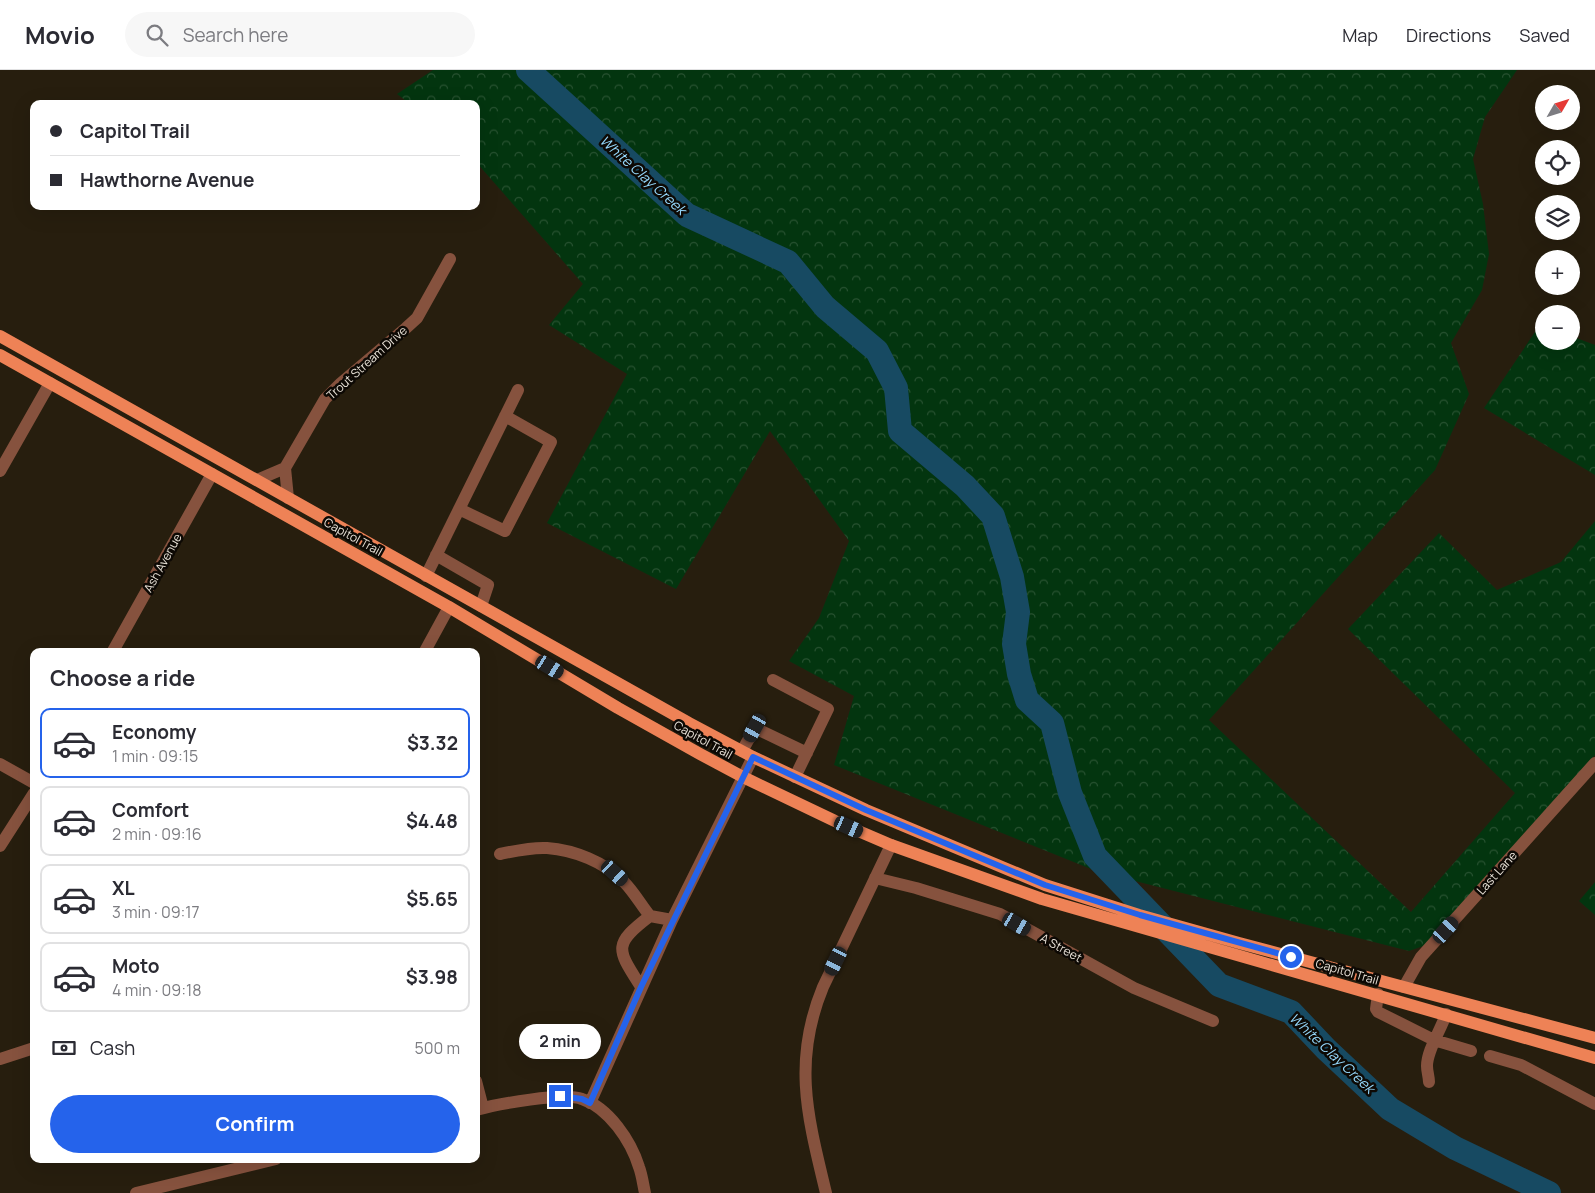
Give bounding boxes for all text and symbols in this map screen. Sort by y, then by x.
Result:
search box [125,12,475,57]
text: Movio [25,18,95,51]
icon: search [143,21,171,49]
text: Search here [183,22,288,48]
text: Map [1342,23,1378,47]
text: Directions [1406,23,1491,47]
text: Saved [1519,23,1570,47]
north arrow [1535,85,1580,130]
map controls [1535,85,1580,350]
text: Capitol Trail [80,118,190,144]
water label: White Clay Creek [596,131,692,220]
button: locate [1535,140,1580,185]
text: Hawthorne Avenue [80,167,254,193]
button: layers [1535,195,1580,240]
button: + [1535,250,1580,295]
button: − [1535,305,1580,350]
street label: Trout Stream Drive [323,322,411,403]
street label: Capitol Trail [321,513,386,560]
street label: Ash Avenue [139,530,186,595]
car [533,653,566,681]
text: Choose a ride [50,663,195,693]
car [741,711,768,745]
street label: Capitol Trail [671,716,736,763]
text: Economy [112,719,196,745]
icon: car [52,721,97,766]
text: $3.32 [407,730,458,756]
text: 1 min · 09:15 [112,745,198,767]
text: Comfort [112,797,189,823]
icon: car [52,799,97,844]
text: $4.48 [406,808,458,834]
car [832,814,865,840]
text: 2 min · 09:16 [112,823,202,845]
street label: Last Lane [1473,847,1521,898]
car [598,857,631,889]
text: XL [112,875,135,901]
icon: car [52,877,97,922]
text: $5.65 [406,886,458,912]
text: 3 min · 09:17 [112,901,200,923]
car [1000,910,1033,938]
car [1430,914,1461,946]
street label: A Street [1037,929,1085,966]
car [822,944,849,978]
route start [1280,946,1302,968]
text: Moto [112,953,159,979]
street label: Capitol Trail [1314,954,1381,989]
icon: car [52,955,97,1000]
text: $3.98 [406,964,458,990]
text: 4 min · 09:18 [112,979,201,1001]
water label: White Clay Creek [1286,1008,1381,1099]
callout: 2 min [519,1024,601,1058]
text: 2 min [539,1030,581,1052]
icon: cash [50,1034,78,1062]
text: Cash [90,1035,135,1061]
text: 500 m [414,1037,460,1059]
route end [549,1085,571,1107]
button: Confirm [50,1095,460,1153]

